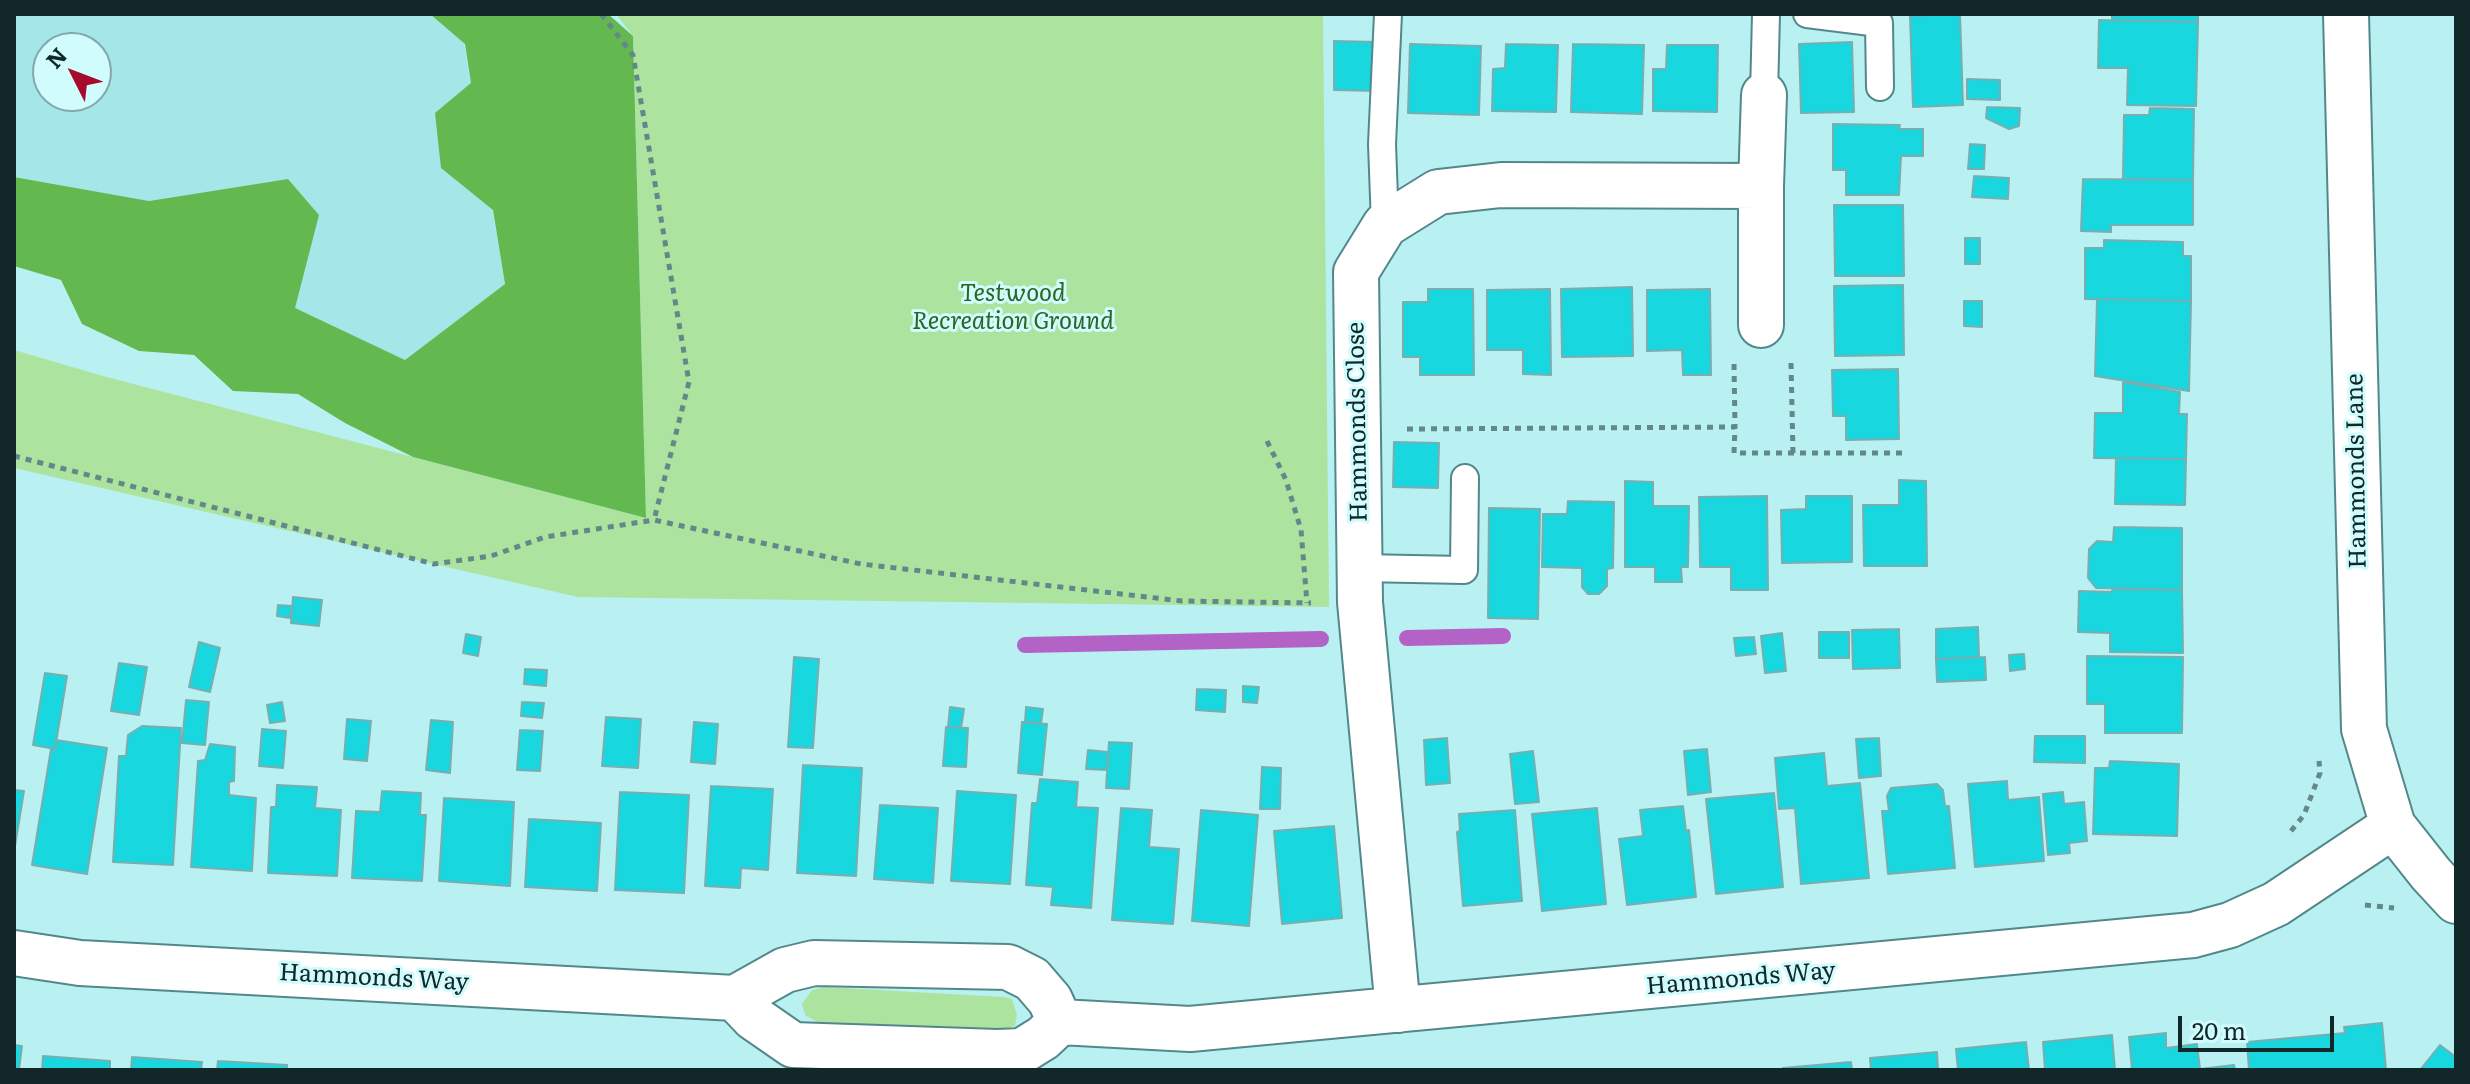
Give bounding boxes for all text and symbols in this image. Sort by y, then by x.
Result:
north arrow [32,32,112,112]
text: N [37,39,74,75]
park label: Testwood Recreation Ground [912,280,1114,336]
street label: Hammonds Close [1342,322,1374,522]
street label: Hammonds Lane [2341,373,2373,569]
street label: Hammonds Way [1645,956,1837,1002]
street label: Hammonds Way [278,959,470,997]
scale bar [2182,1000,2338,1050]
text: 20 m [2192,1012,2246,1047]

